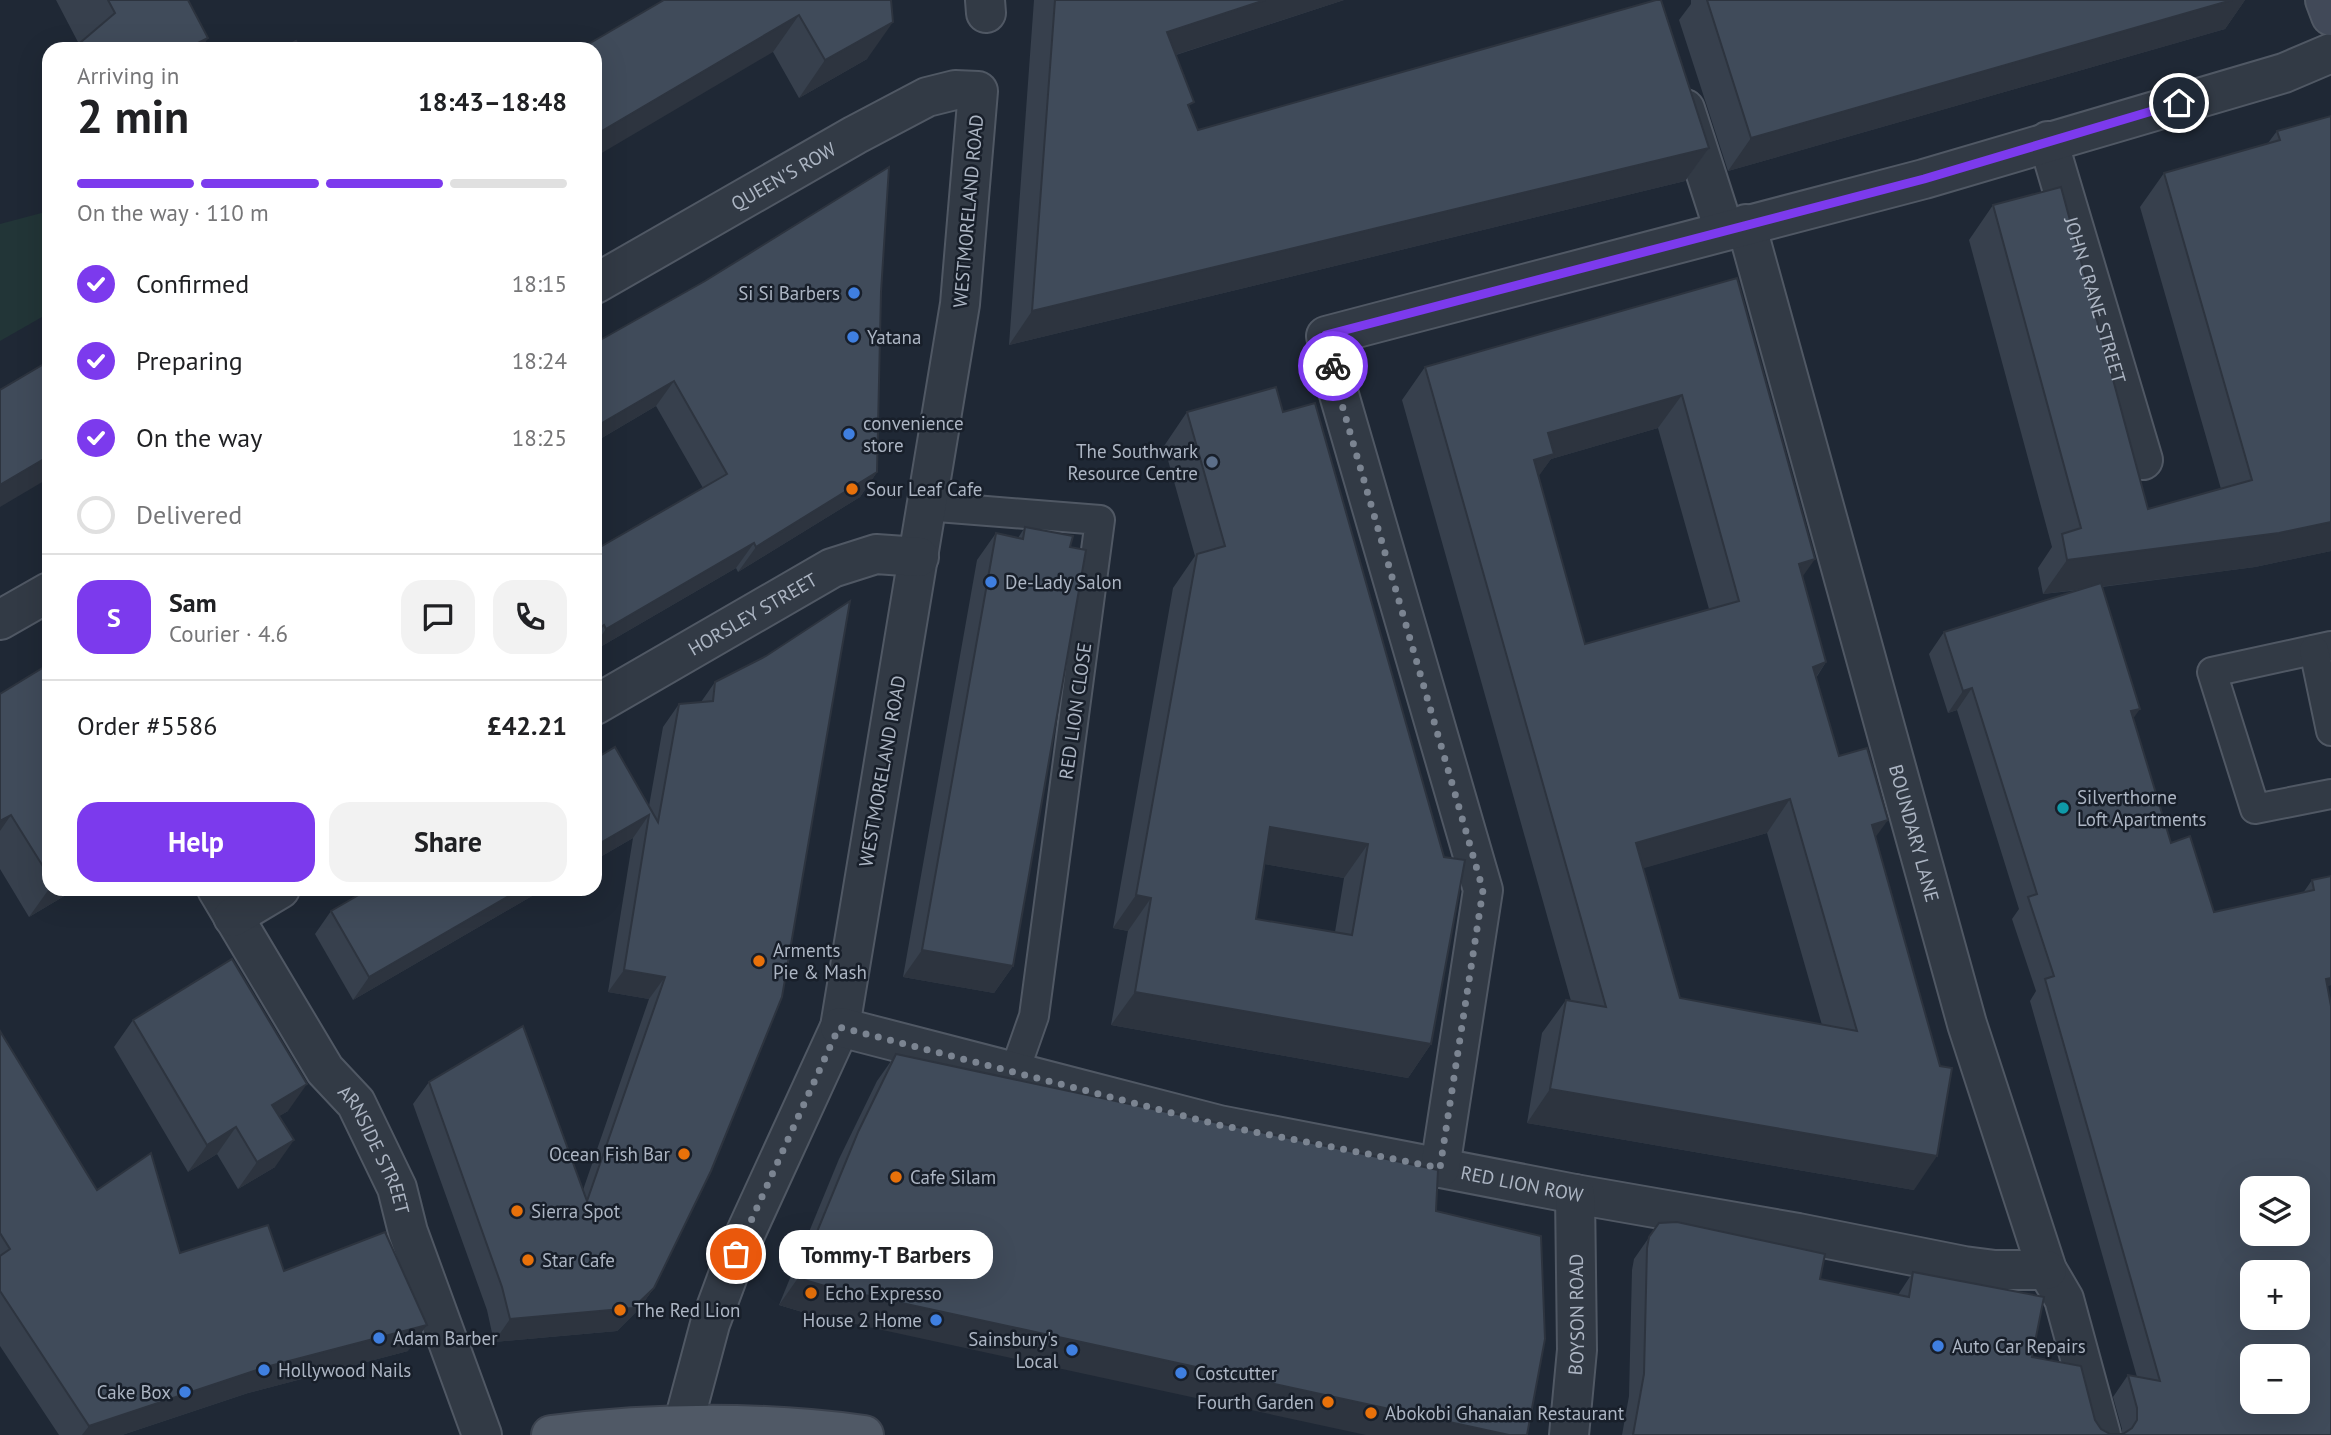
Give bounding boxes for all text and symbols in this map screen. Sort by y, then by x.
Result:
text: Arriving in [77,61,179,90]
pin [2149,73,2209,133]
icon: home [2160,84,2198,122]
text: 18:43–18:48 [418,85,567,118]
text: 2 min [77,86,189,146]
street label: WESTMORELAND ROAD [948,113,988,309]
street label: QUEEN'S ROW [727,137,840,216]
text: On the way · 110 m [77,198,269,227]
street label: JOHN CRANE STREET [2059,213,2132,387]
icon: check [77,265,115,303]
text: Confirmed [136,267,249,300]
text: 18:15 [512,269,567,298]
place label: Si Si Barbers [738,281,840,305]
marker: Si Si Barbers [846,285,862,301]
place label: Yatana [867,325,921,349]
marker: Yatana [845,329,861,345]
courier [1298,331,1368,401]
icon: check [77,342,115,380]
text: Preparing [136,344,243,377]
text: 18:24 [512,346,567,375]
icon: bike [1314,347,1352,385]
place label: convenience store [863,411,964,457]
icon: check [77,419,115,457]
text: On the way [136,421,262,454]
text: 18:25 [512,423,567,452]
marker: convenience store [841,426,857,442]
place label: The Southwark Resource Centre [1067,439,1198,485]
marker: The Southwark Resource Centre [1204,454,1220,470]
place label: Sour Leaf Cafe [866,477,982,501]
marker: Sour Leaf Cafe [844,481,860,497]
text: Delivered [136,498,242,531]
street label: HORSLEY STREET [684,567,822,661]
place label: De-Lady Salon [1005,570,1122,594]
marker: De-Lady Salon [983,574,999,590]
button: chat [401,580,475,654]
button: phone [493,580,567,654]
text: Sam [169,586,217,619]
text: S [107,601,121,634]
text: Courier · 4.6 [169,619,288,648]
street label: RED LION CLOSE [1054,641,1096,781]
street label: WESTMORELAND ROAD [853,673,911,869]
text: Order #5586 [77,709,217,742]
text: £42.21 [487,709,567,742]
street label: BOUNDARY LANE [1884,762,1945,905]
place label: Silverthorne Loft Apartments [2077,785,2207,831]
marker: Silverthorne Loft Apartments [2055,800,2071,816]
button: Help [77,802,315,882]
button: Share [329,802,567,882]
place label: Arments Pie & Mash [773,938,867,984]
marker: Arments Pie & Mash [751,953,767,969]
street label: ARNSIDE STREET [333,1080,415,1217]
place label: Ocean Fish Bar [549,1142,671,1166]
marker: Ocean Fish Bar [676,1146,692,1162]
street label: RED LION ROW [1459,1160,1585,1207]
place label: Cafe Silam [910,1165,996,1189]
marker: Cafe Silam [888,1169,904,1185]
map controls [2240,1176,2310,1414]
button: layers [2240,1176,2310,1246]
place label: Sierra Spot [531,1199,621,1223]
marker: Sierra Spot [509,1203,525,1219]
pin [706,1224,766,1284]
callout: Tommy-T Barbers [778,1230,992,1278]
icon: bag [717,1235,755,1273]
text: Tommy-T Barbers [801,1240,971,1269]
place label: Star Cafe [542,1248,615,1272]
marker: Star Cafe [520,1252,536,1268]
street label: BOYSON ROAD [1563,1253,1589,1376]
button: + [2240,1260,2310,1330]
place label: Echo Expresso [825,1281,942,1305]
marker: Echo Expresso [803,1285,819,1301]
place label: The Red Lion [634,1298,741,1322]
marker: The Red Lion [612,1302,628,1318]
place label: House 2 Home [803,1308,922,1332]
marker: House 2 Home [928,1312,944,1328]
place label: Adam Barber [393,1326,498,1350]
place label: Sainsbury's Local [968,1327,1058,1373]
marker: Adam Barber [371,1330,387,1346]
place label: Auto Car Repairs [1952,1334,2086,1358]
marker: Auto Car Repairs [1930,1338,1946,1354]
marker: Sainsbury's Local [1064,1342,1080,1358]
button: − [2240,1344,2310,1414]
place label: Hollywood Nails [278,1358,411,1382]
place label: Costcutter [1195,1361,1278,1385]
marker: Hollywood Nails [256,1362,272,1378]
marker: Costcutter [1173,1365,1189,1381]
place label: Cake Box [97,1380,171,1404]
marker: Cake Box [177,1384,193,1400]
place label: Fourth Garden [1197,1390,1314,1414]
marker: Fourth Garden [1320,1394,1336,1410]
place label: Abokobi Ghanaian Restaurant [1385,1401,1625,1425]
marker: Abokobi Ghanaian Restaurant [1363,1405,1379,1421]

